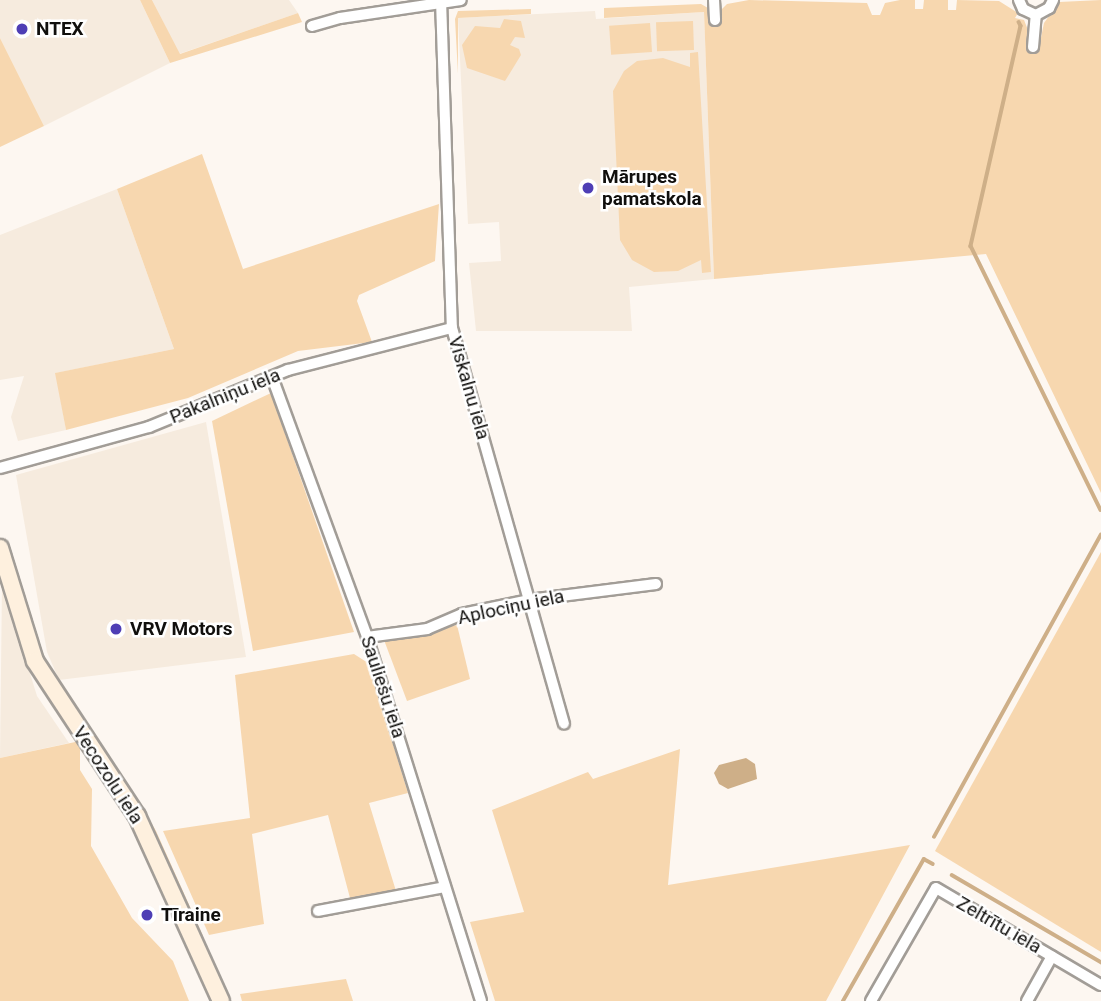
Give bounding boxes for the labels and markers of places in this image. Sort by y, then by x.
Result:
place label: NTEX [36,18,84,40]
marker: NTEX [14,21,30,37]
place label: Mārupes pamatskola [602,166,702,210]
marker: Mārupes pamatskola [580,180,596,196]
place label: VRV Motors [130,618,233,640]
marker: VRV Motors [108,621,124,637]
place label: Tīraine [161,904,221,926]
marker: Tīraine [139,907,155,923]

